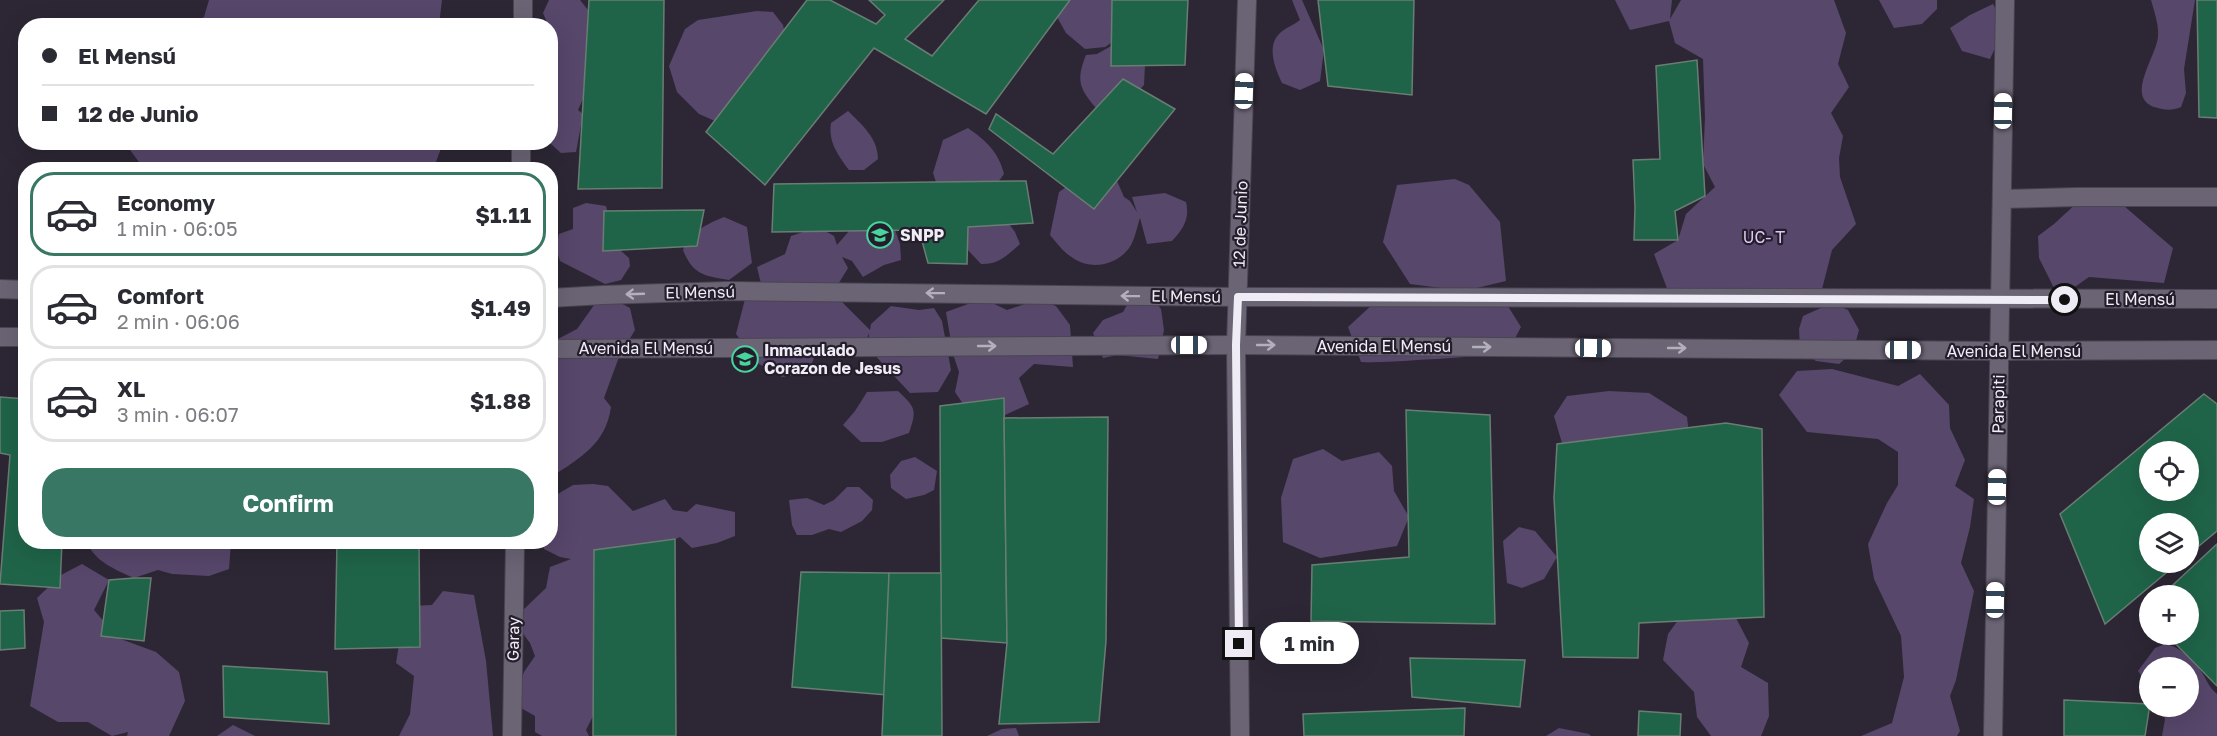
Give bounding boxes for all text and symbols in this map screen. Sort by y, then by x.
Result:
text: El Mensú [78,42,176,69]
car [1234,73,1254,109]
car [1994,93,2012,129]
text: 12 de Junio [78,100,198,127]
street label: 12 de Junio [1228,180,1252,268]
icon: car [45,187,99,241]
text: Economy [117,189,215,216]
text: $1.11 [475,201,531,228]
text: 1 min · 06:05 [117,216,238,240]
school or university icon: SNPP [865,220,895,250]
place label: SNPP [900,225,945,245]
park label: UC- T [1743,227,1785,247]
icon: car [45,280,99,334]
street label: El Mensú [665,281,735,303]
text: Comfort [117,282,204,309]
street label: El Mensú [1151,285,1221,307]
route start [2051,286,2078,313]
one-way arrow [625,288,645,299]
one-way arrow [925,288,945,299]
street label: El Mensú [2105,289,2175,309]
one-way arrow [1120,290,1140,302]
text: $1.49 [470,294,531,321]
text: 2 min · 06:06 [117,309,240,333]
car [1171,336,1207,354]
street label: Avenida El Mensú [1317,336,1451,356]
street label: Avenida El Mensú [579,338,713,358]
one-way arrow [1255,339,1275,351]
car [1575,339,1611,357]
place label: Inmaculado Corazon de Jesus [764,340,901,378]
one-way arrow [976,340,996,352]
one-way arrow [1471,341,1491,353]
car [1885,341,1921,359]
street label: Avenida El Mensú [1947,341,2081,361]
one-way arrow [1666,343,1686,354]
school or university icon: Inmaculado Corazon de Jesus [730,344,760,374]
icon: car [45,373,99,427]
street label: Parapiti [1987,374,2009,434]
text: XL [117,375,145,402]
text: $1.88 [470,387,531,414]
text: 3 min · 06:07 [117,402,239,426]
map controls [2139,441,2199,717]
button: locate [2139,441,2199,501]
button: Confirm [42,468,534,537]
car [1988,469,2006,505]
button: layers [2139,513,2199,573]
car [1986,582,2004,618]
button: + [2139,585,2199,645]
street label: Garay [503,617,523,661]
callout: 1 min [1260,623,1359,665]
route end [1225,630,1252,657]
text: 1 min [1284,631,1335,655]
button: − [2139,657,2199,717]

